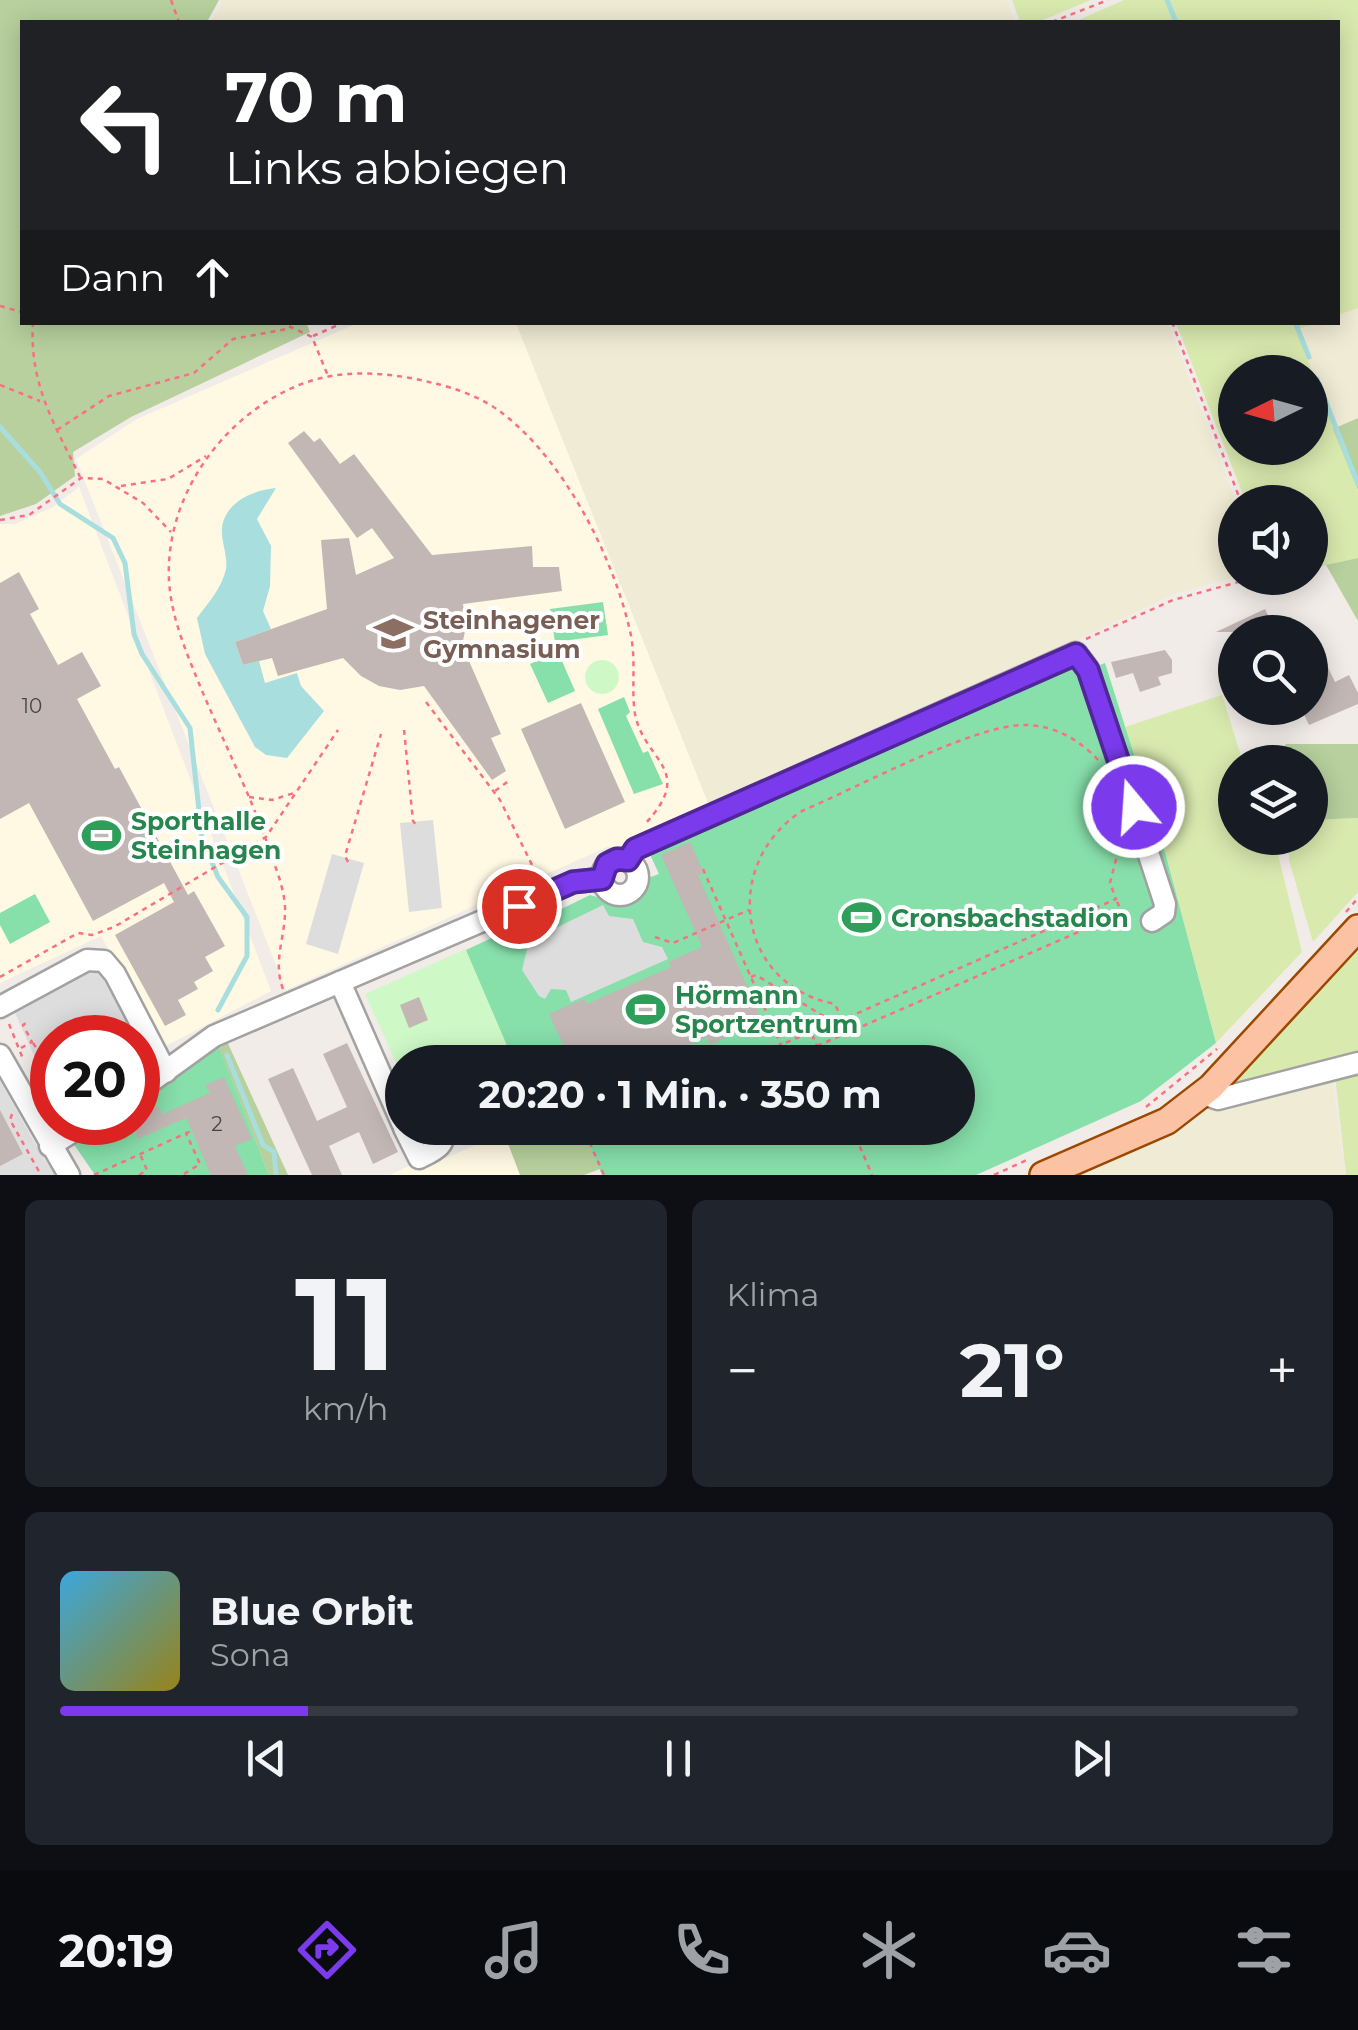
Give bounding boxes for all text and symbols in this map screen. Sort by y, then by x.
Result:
text: 70 m [225,54,408,140]
icon: left [60,60,190,190]
text: Links abbiegen [225,140,569,195]
icon: ahead [185,250,240,305]
text: Dann [60,254,165,301]
north arrow [1218,355,1328,465]
map controls [1218,355,1328,855]
button: sound [1218,485,1328,595]
place label: Steinhagener Gymnasium [423,605,600,664]
school or university icon: Steinhagener Gymnasium [372,613,414,655]
button: search [1218,615,1328,725]
house number: 10 [22,694,42,718]
button: layers [1218,745,1328,855]
position arrow [1082,755,1186,859]
place label: Sporthalle Steinhagen [131,806,281,865]
sports icon: Sporthalle Steinhagen [80,814,122,856]
pin [477,864,562,949]
icon: arrive [492,879,547,934]
sports icon: Cronsbachstadion [840,897,882,939]
place label: Cronsbachstadion [891,903,1129,933]
place label: Hörmann Sportzentrum [675,980,858,1039]
sports icon: Hörmann Sportzentrum [624,988,666,1030]
speed limit sign: 20 [30,1015,160,1145]
text: 20:20 · 1 Min. · 350 m [478,1071,882,1118]
house number: 2 [211,1112,223,1136]
text: 11 [295,1244,397,1403]
text: Klima [727,1275,819,1314]
text: 21° [960,1324,1065,1416]
text: − [727,1337,758,1404]
text: + [1266,1337,1298,1404]
text: km/h [303,1389,388,1428]
text: Blue Orbit [210,1588,414,1635]
text: Sona [210,1635,290,1674]
icon: previous [239,1731,294,1786]
icon: pause [651,1731,706,1786]
icon: next [1064,1731,1119,1786]
icon: directions [292,1915,362,1985]
icon: music [479,1915,549,1985]
icon: phone [667,1915,737,1985]
icon: climate [854,1915,924,1985]
icon: car [1042,1915,1112,1985]
icon: filters [1229,1915,1299,1985]
text: 20:19 [59,1923,174,1978]

